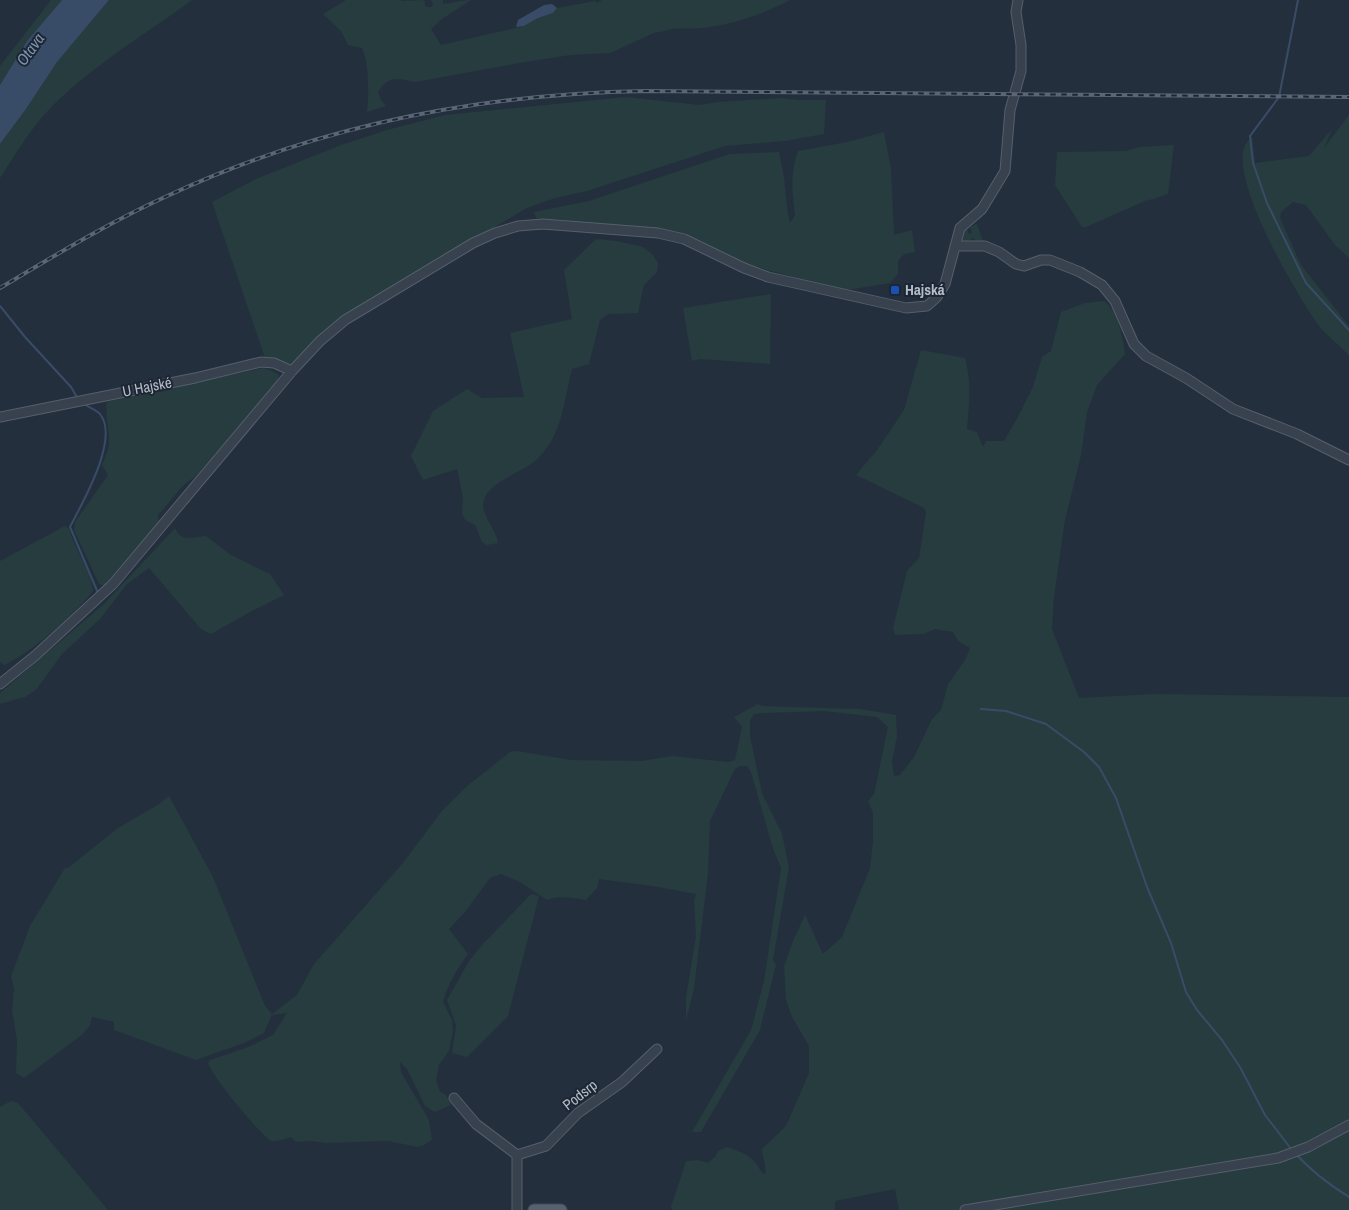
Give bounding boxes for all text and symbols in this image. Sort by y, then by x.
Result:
water label: Otava [11,28,49,70]
place label: Hajská [905,279,945,300]
marker: Hajská [889,284,901,296]
street label: U Hajské [120,371,174,402]
street label: Podsrp [558,1074,602,1115]

